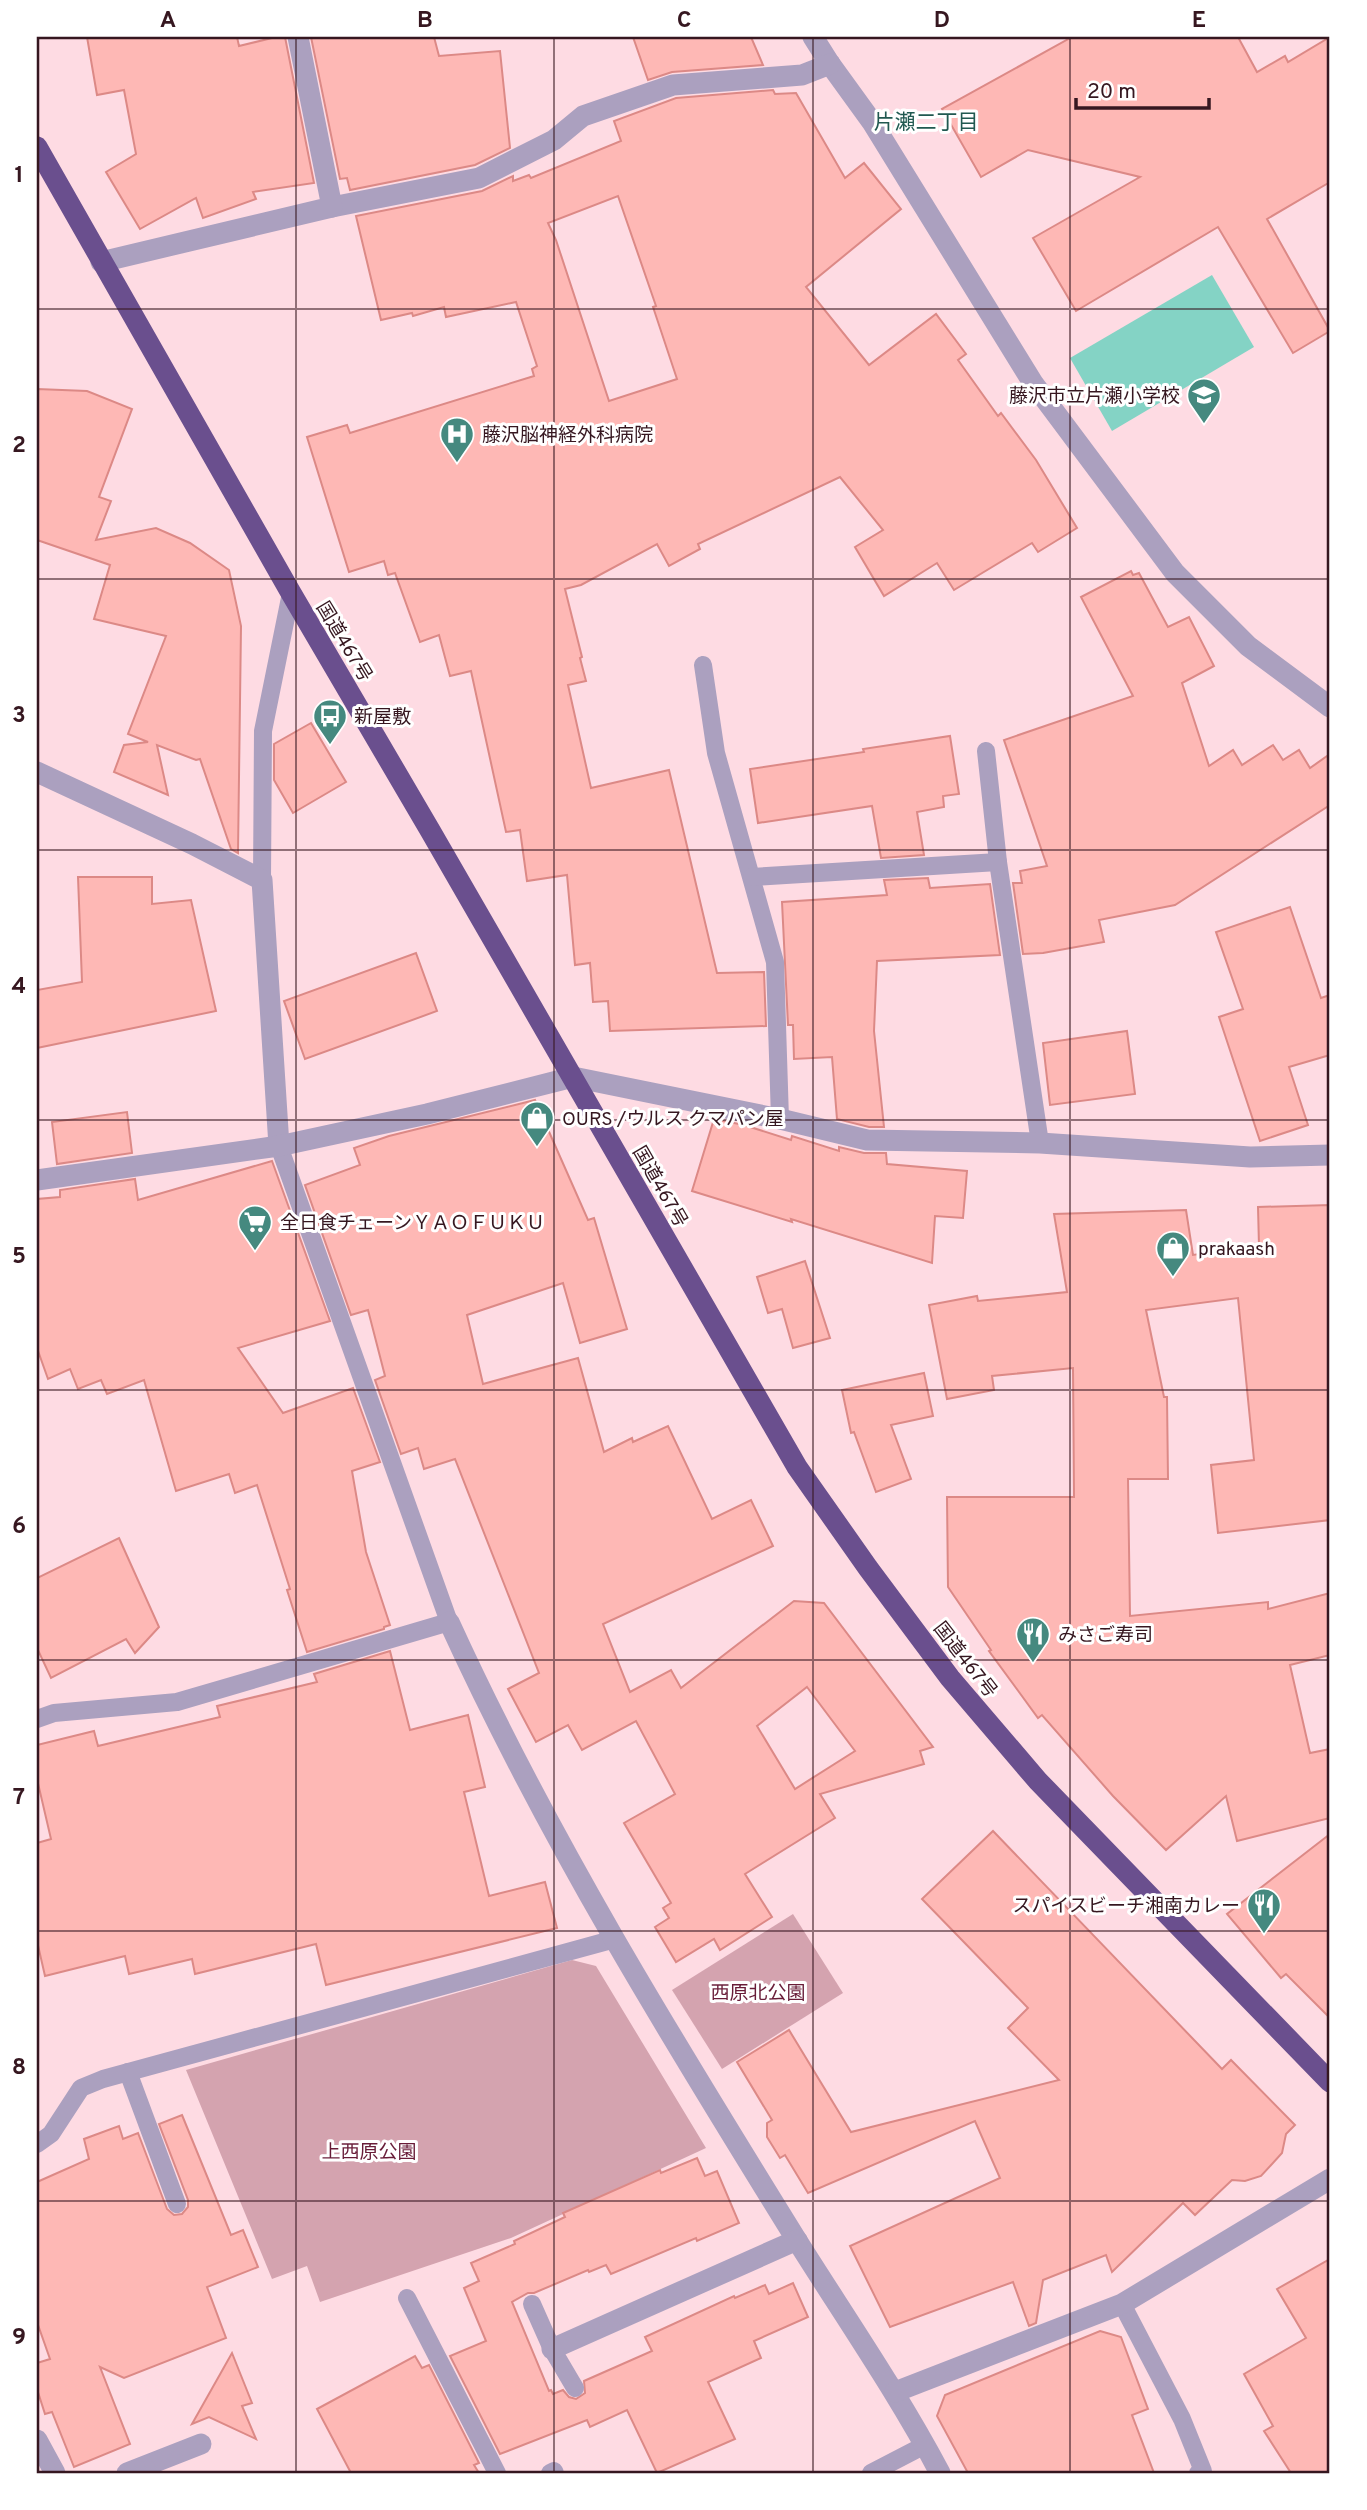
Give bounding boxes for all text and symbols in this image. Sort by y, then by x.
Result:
text: A [160,7,176,36]
text: B [417,7,433,36]
text: C [677,7,691,36]
text: D [934,7,950,36]
text: E [1192,7,1206,36]
scale bar [1076,66,1210,110]
text: 20 m [1087,79,1136,106]
district label: 片瀬二丁目 [874,110,979,137]
text: 1 [14,162,24,191]
school or university icon: 藤沢市立片瀬小学校 [1185,376,1223,425]
place label: 藤沢市立片瀬小学校 [1009,385,1180,409]
hospital icon: 藤沢脳神経外科病院 [438,415,476,464]
place label: 藤沢脳神経外科病院 [482,424,653,448]
text: 2 [12,432,26,461]
street label: 国道467号 [310,597,377,687]
bus stop icon: 新屋敷 [311,697,349,746]
text: 3 [12,702,26,731]
place label: 新屋敷 [354,706,411,730]
text: 4 [12,973,26,1002]
shop icon: OURS /ウルス クマパン屋 [518,1099,556,1148]
place label: OURS /ウルス クマパン屋 [562,1108,784,1132]
street label: 国道467号 [626,1142,692,1232]
supermarket icon: 全日食チェーンＹＡＯＦＵＫＵ [236,1203,274,1252]
place label: 全日食チェーンＹＡＯＦＵＫＵ [280,1212,545,1236]
shop icon: prakaash [1154,1229,1192,1278]
place label: prakaash [1198,1238,1275,1262]
text: 5 [12,1243,26,1272]
text: 6 [12,1513,26,1542]
restaurant icon: みさご寿司 [1014,1615,1052,1664]
street label: 国道467号 [927,1618,1001,1703]
place label: みさご寿司 [1058,1624,1153,1648]
text: 7 [13,1784,25,1813]
restaurant icon: スパイスビーチ湘南カレー [1245,1886,1283,1935]
place label: スパイスビーチ湘南カレー [1013,1895,1240,1919]
park label: 西原北公園 [710,1982,806,2006]
text: 8 [12,2054,26,2083]
park label: 上西原公園 [321,2141,417,2165]
text: 9 [12,2324,26,2353]

